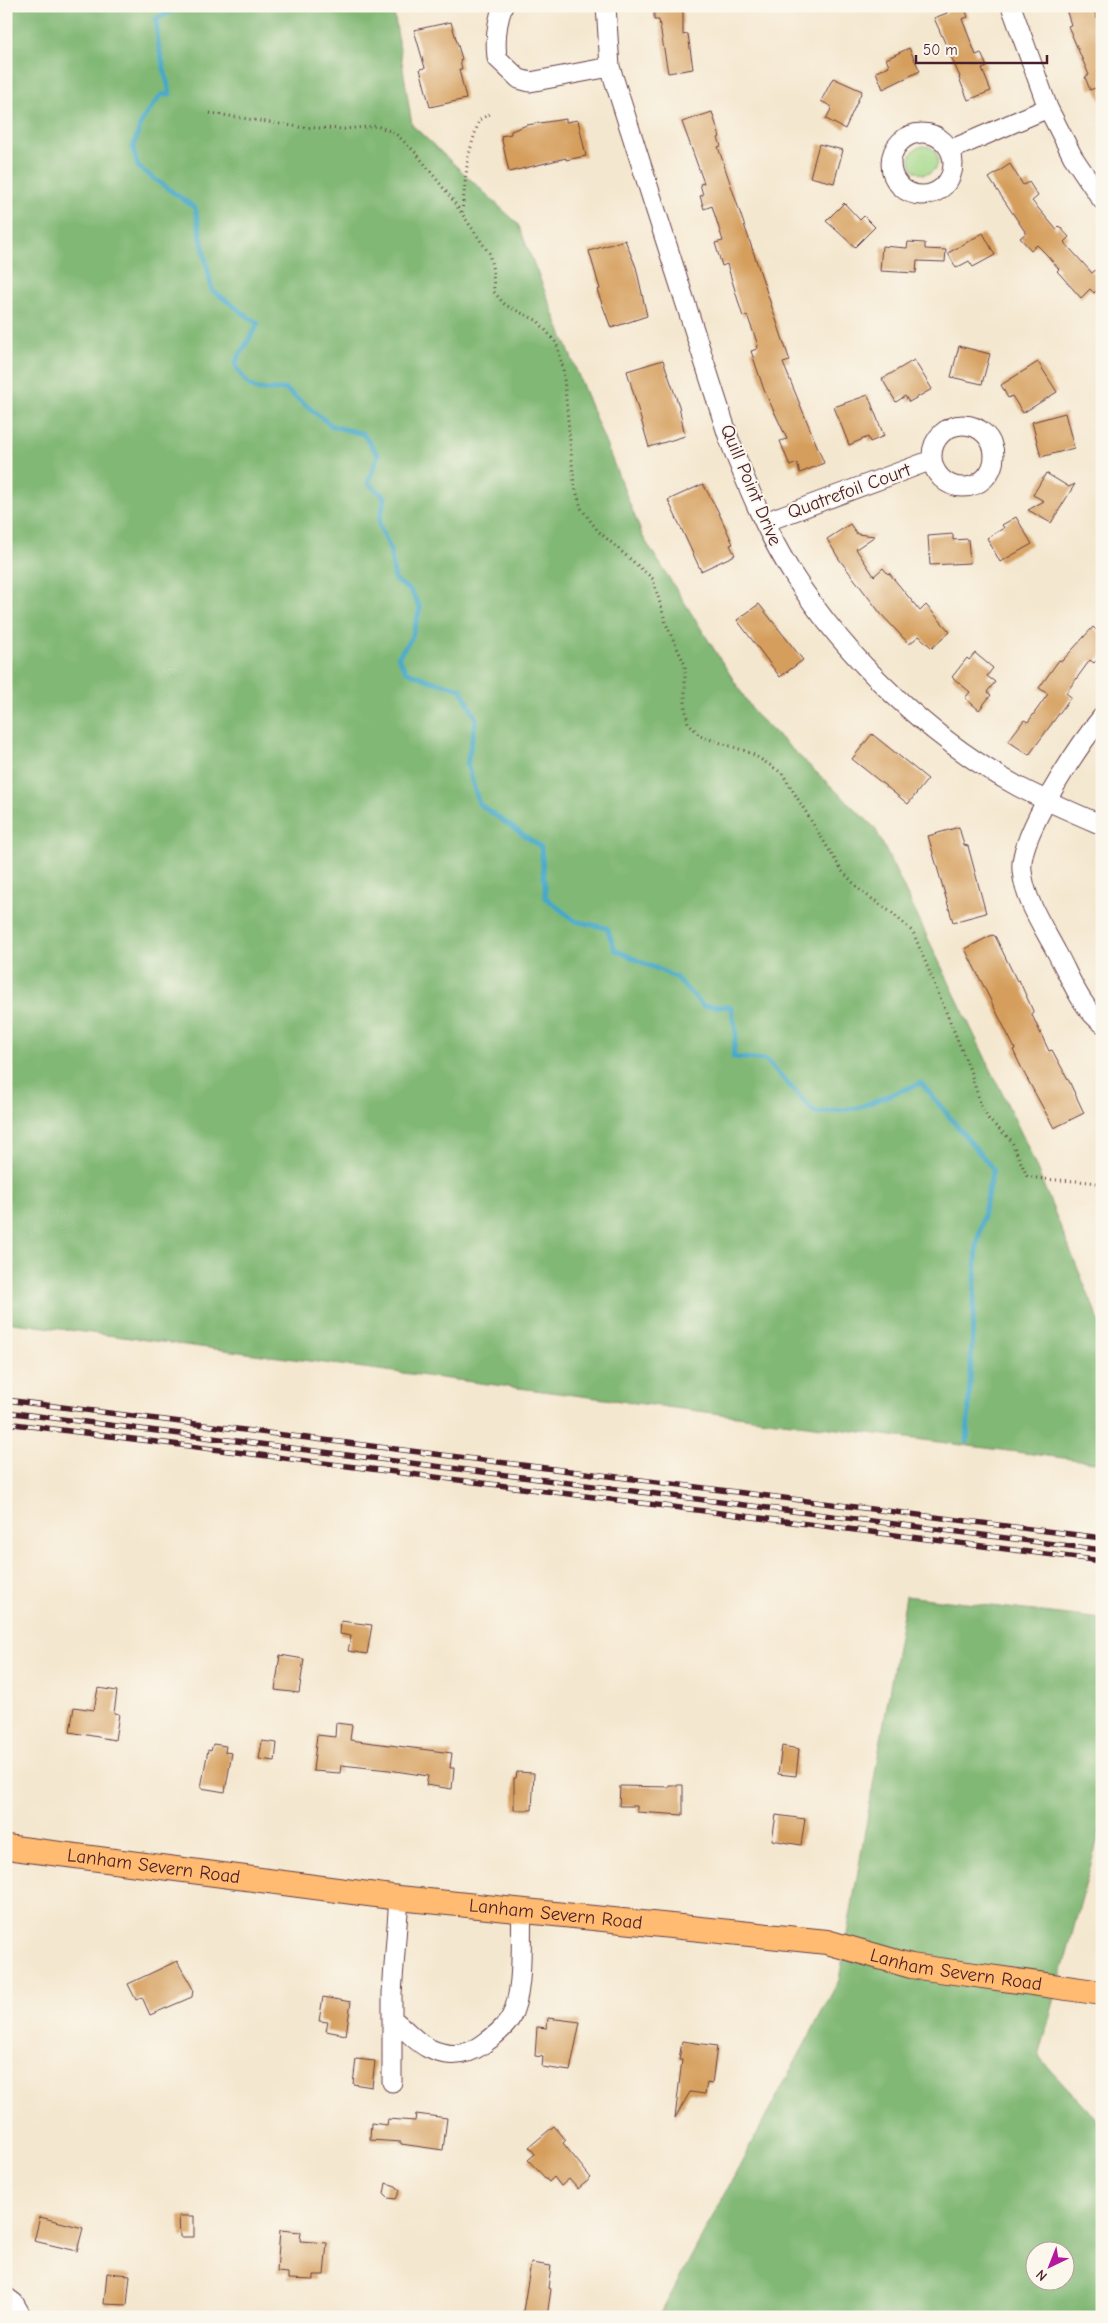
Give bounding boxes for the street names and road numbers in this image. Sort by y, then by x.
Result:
street label: Quill Point Drive [716,421,786,549]
street label: Quatrefoil Court [784,458,914,523]
street label: Lanham Severn Road [66,1844,242,1888]
street label: Lanham Severn Road [468,1894,644,1934]
street label: Lanham Severn Road [868,1944,1043,1995]

